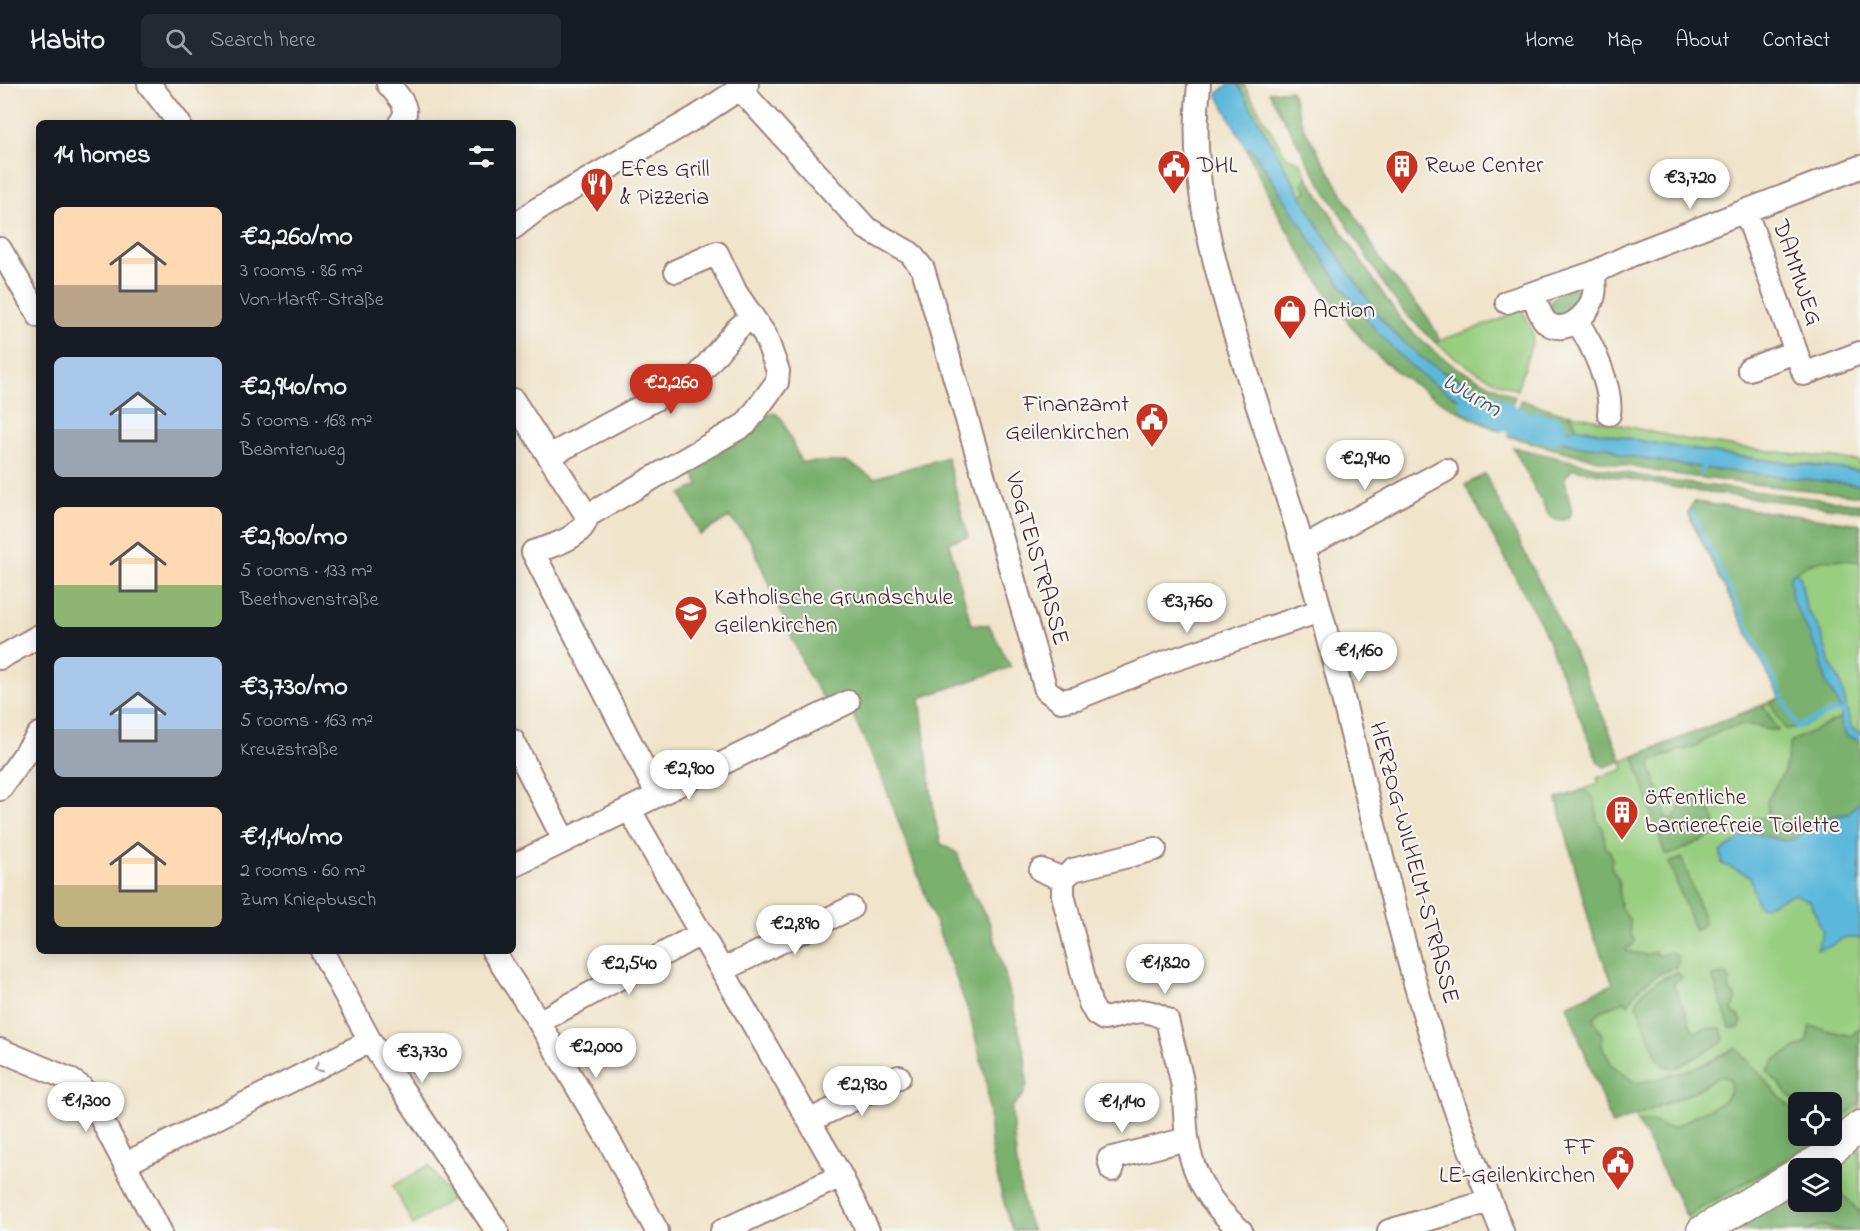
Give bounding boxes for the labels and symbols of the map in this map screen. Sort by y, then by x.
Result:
public building icon: DHL [1156,148,1192,195]
building icon: Rewe Center [1384,148,1420,195]
place label: DHL [1196,149,1238,184]
place label: Rewe Center [1425,149,1544,184]
place label: Efes Grill & Pizzeria [620,153,710,216]
pin: €3,720 [1641,159,1739,210]
restaurant icon: Efes Grill & Pizzeria [579,166,615,213]
street label: DAMMWEG [1761,214,1830,331]
shop icon: Action [1272,293,1308,340]
place label: Action [1313,294,1375,329]
pin: €2,260 [622,364,720,415]
water label: Wurm [1434,364,1509,429]
place label: Finanzamt Geilenkirchen [1005,388,1129,451]
public building icon: Finanzamt Geilenkirchen [1134,401,1170,448]
pin: €2,940 [1316,440,1414,491]
street label: VOGTEISTRASSE [994,467,1077,650]
place label: Katholische Grundschule Geilenkirchen [714,581,954,644]
pin: €3,760 [1138,583,1236,634]
school or university icon: Katholische Grundschule Geilenkirchen [673,594,709,641]
pin: €1,160 [1310,632,1408,683]
street label: HERZOG-WILHELM-STRASSE [1358,718,1468,1008]
pin: €2,900 [640,750,738,801]
place label: öffentliche barrierefreie Toilette [1645,781,1840,844]
building icon: öffentliche barrierefreie Toilette [1604,794,1640,841]
pin: €2,890 [746,905,844,956]
pin: €1,820 [1116,944,1214,995]
pin: €2,540 [580,945,678,996]
pin: €2,000 [547,1028,645,1079]
pin: €3,730 [373,1033,471,1084]
one-way arrow [314,1061,324,1072]
pin: €2,930 [813,1066,911,1117]
pin: €1,300 [37,1082,135,1133]
pin: €1,140 [1073,1083,1171,1134]
place label: FF LE-Geilenkirchen [1439,1131,1595,1194]
public building icon: FF LE-Geilenkirchen [1600,1144,1636,1191]

